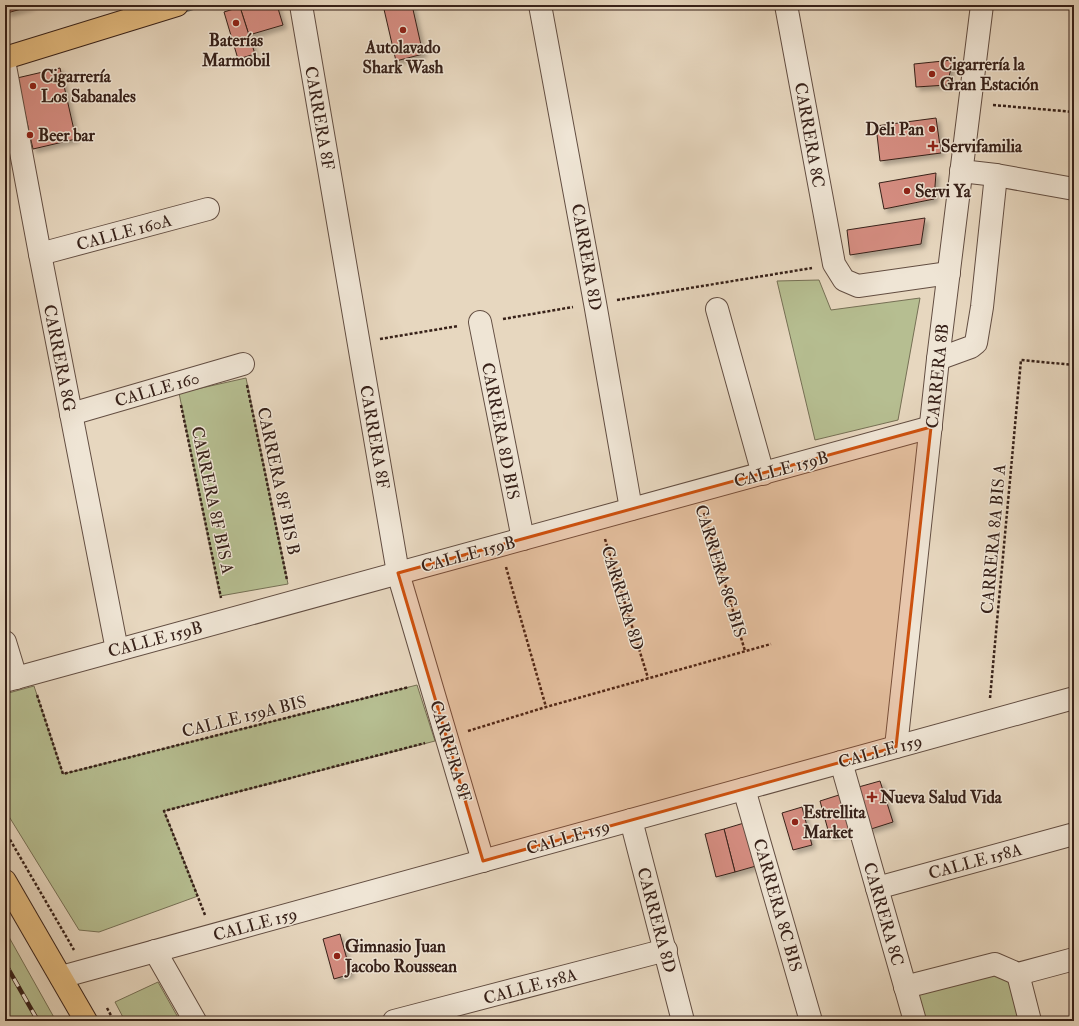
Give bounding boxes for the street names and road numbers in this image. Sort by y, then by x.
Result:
street label: CARRERA 8F [300,65,339,172]
street label: CARRERA 8C [790,81,829,190]
street label: CARRERA 8D [567,202,606,312]
street label: CALLE 160A [74,210,174,255]
street label: CARRERA 8G [39,303,80,413]
street label: CARRERA 8B [922,322,953,430]
street label: CARRERA 8D BIS [477,361,524,501]
street label: CALLE 160 [112,367,202,412]
street label: CARRERA 8F [355,384,394,491]
street label: CARRERA 8F BIS B [253,405,304,557]
street label: CARRERA 8F BIS A [187,424,238,576]
street label: CALLE 159B [732,447,831,492]
street label: CARRERA 8A BIS A [976,463,1011,615]
street label: CARRERA 8C BIS [690,502,751,640]
street label: CALLE 159B [419,532,518,577]
street label: CARRERA 8D [597,543,648,653]
street label: CALLE 159B [106,617,205,662]
street label: CALLE 159A BIS [180,691,309,742]
street label: CARRERA 8F [425,698,476,805]
street label: CALLE 159 [836,730,924,773]
street label: CALLE 159 [524,816,612,859]
street label: CARRERA 8C BIS [748,836,807,974]
street label: CALLE 158A [926,839,1024,884]
street label: CARRERA 8C [859,860,908,968]
street label: CARRERA 8D [632,865,681,975]
street label: CALLE 159 [211,903,299,946]
street label: CALLE 158A [481,964,579,1009]

